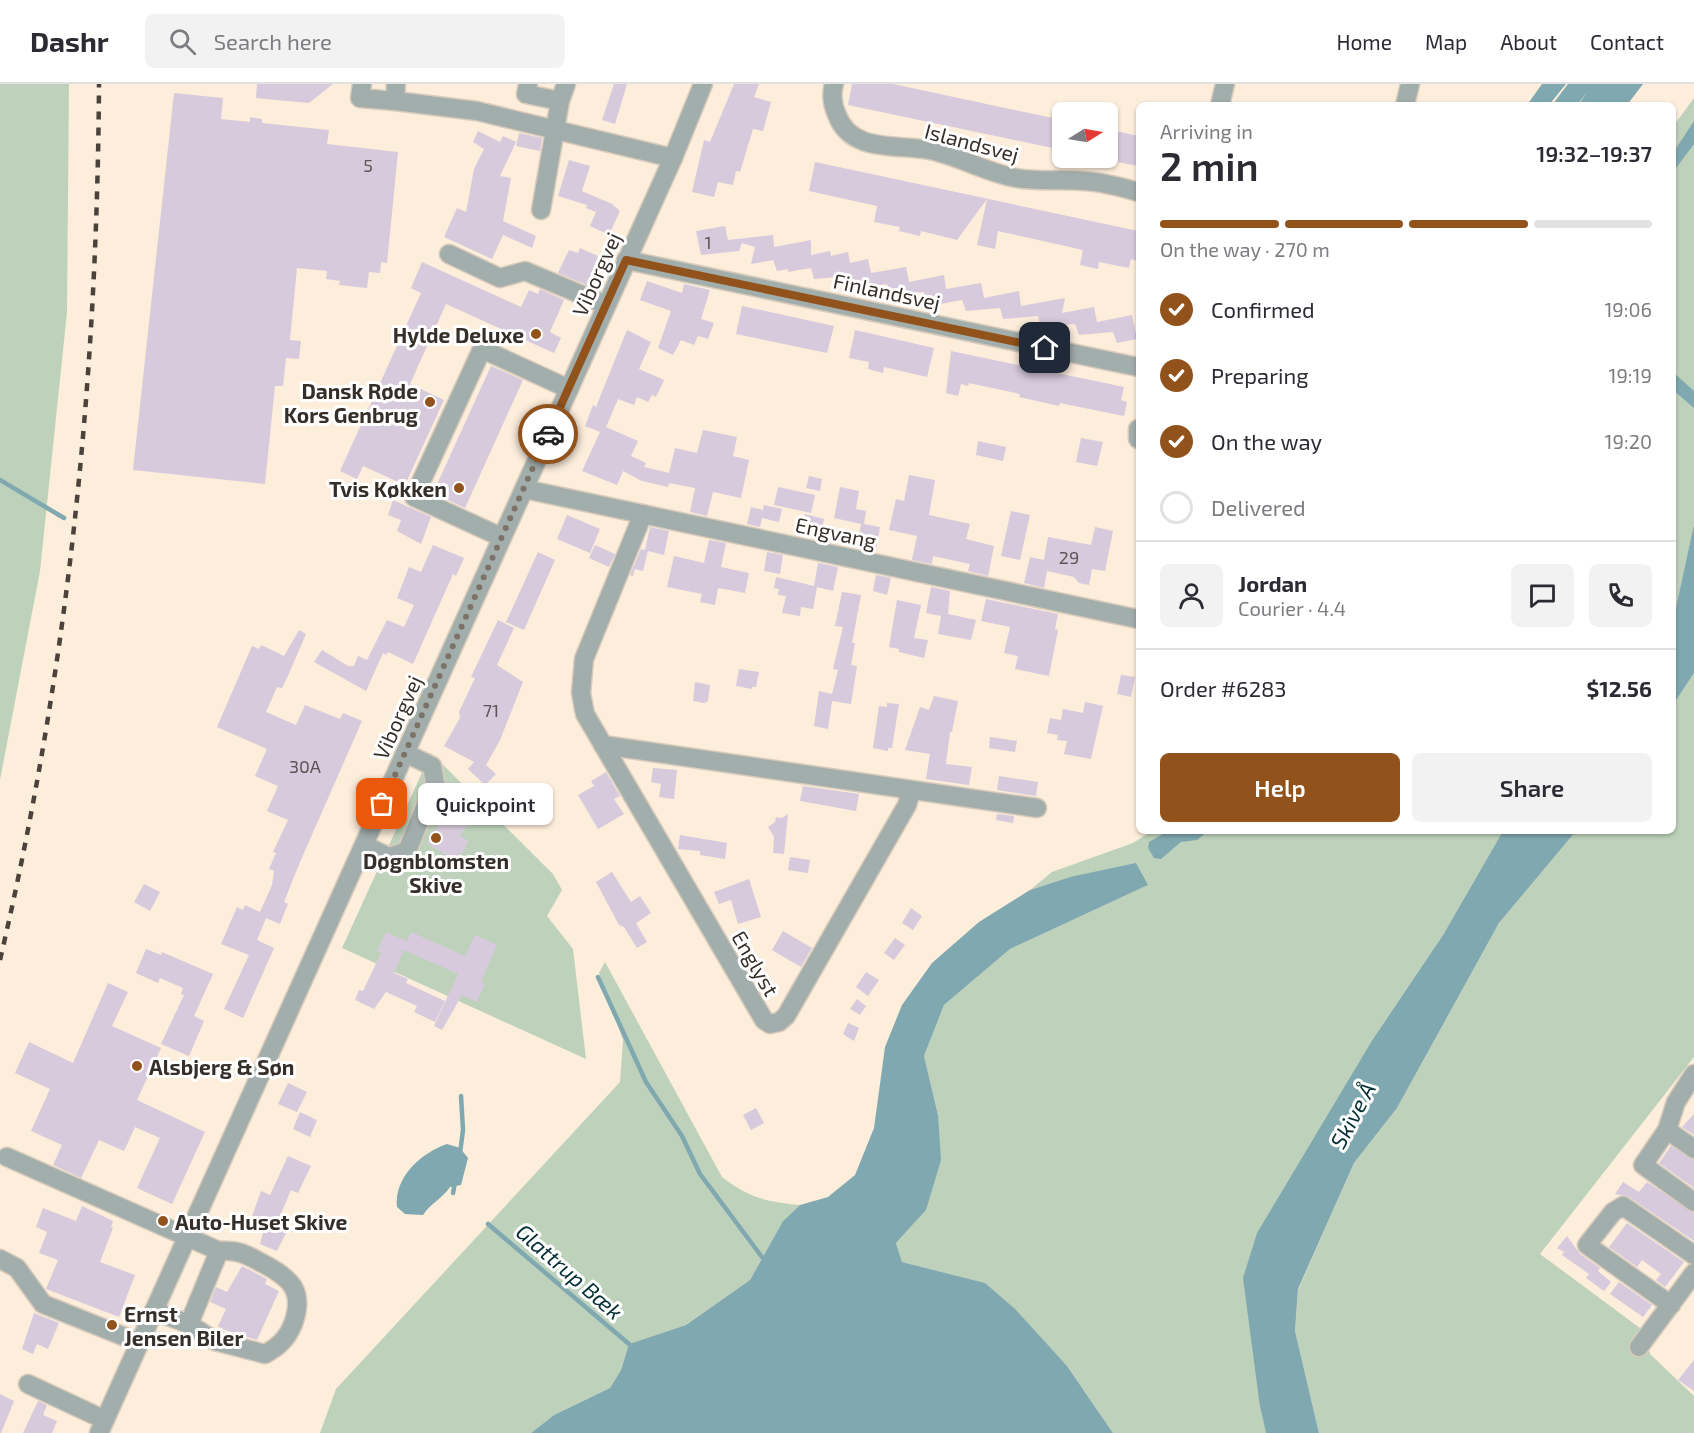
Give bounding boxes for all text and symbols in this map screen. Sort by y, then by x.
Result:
search box [145,14,565,68]
text: Dashr [30,24,109,58]
icon: search [166,25,199,58]
text: Search here [214,28,332,54]
text: Home [1336,29,1392,54]
text: Map [1425,29,1467,54]
text: About [1500,29,1557,54]
text: Contact [1590,29,1664,54]
north arrow [1052,102,1118,168]
map controls [1052,102,1118,168]
street label: Islandsvej [922,117,1022,168]
text: Arriving in [1160,119,1253,143]
text: 19:32–19:37 [1536,140,1652,166]
text: 2 min [1160,142,1259,189]
house number: 5 [363,154,373,176]
street label: Viborgvej [566,228,627,320]
house number: 1 [704,231,712,253]
text: On the way · 270 m [1160,237,1330,261]
street label: Finlandsvej [831,267,943,316]
icon: check [1160,293,1193,326]
text: Confirmed [1211,296,1315,322]
text: 19:06 [1604,297,1652,321]
place label: Hylde Deluxe [393,322,524,348]
pin [1019,322,1070,373]
marker: Hylde Deluxe [529,327,543,341]
icon: home [1028,331,1061,364]
icon: check [1160,359,1193,392]
text: Preparing [1211,362,1309,388]
text: 19:19 [1608,363,1652,387]
place label: Dansk Røde Kors Genbrug [284,378,418,427]
marker: Dansk Røde Kors Genbrug [423,395,437,409]
courier [518,404,578,464]
icon: car [532,418,565,451]
icon: check [1160,425,1193,458]
text: On the way [1211,428,1322,454]
text: 19:20 [1605,429,1652,453]
place label: Tvis Køkken [329,476,447,501]
marker: Tvis Køkken [452,481,466,495]
text: Delivered [1211,494,1306,520]
street label: Engvang [793,511,879,553]
house number: 29 [1059,546,1079,568]
button: person [1160,564,1223,627]
button: chat [1511,564,1574,627]
button: phone [1589,564,1652,627]
text: Jordan [1238,570,1307,596]
text: Courier · 4.4 [1238,596,1346,620]
street label: Viborgvej [367,671,428,763]
text: Order #6283 [1160,675,1287,701]
text: $12.56 [1586,675,1652,701]
house number: 71 [483,699,499,721]
button: Help [1160,753,1400,822]
button: Share [1412,753,1652,822]
house number: 30A [289,755,322,777]
pin [356,778,407,829]
callout: Quickpoint [418,783,553,825]
icon: bag [365,787,398,820]
text: Quickpoint [436,792,535,816]
marker: Døgnblomsten Skive [429,831,443,845]
place label: Døgnblomsten Skive [363,848,509,897]
street label: Englyst [727,926,785,1000]
place label: Alsbjerg & Søn [149,1054,295,1079]
marker: Alsbjerg & Søn [130,1059,144,1073]
water label: Skive Å [1324,1078,1380,1152]
place label: Auto-Huset Skive [175,1209,348,1234]
marker: Auto-Huset Skive [156,1214,170,1228]
water label: Glattrup Bæk [512,1218,628,1324]
place label: Ernst Jensen Biler [124,1301,243,1350]
marker: Ernst Jensen Biler [105,1318,119,1332]

